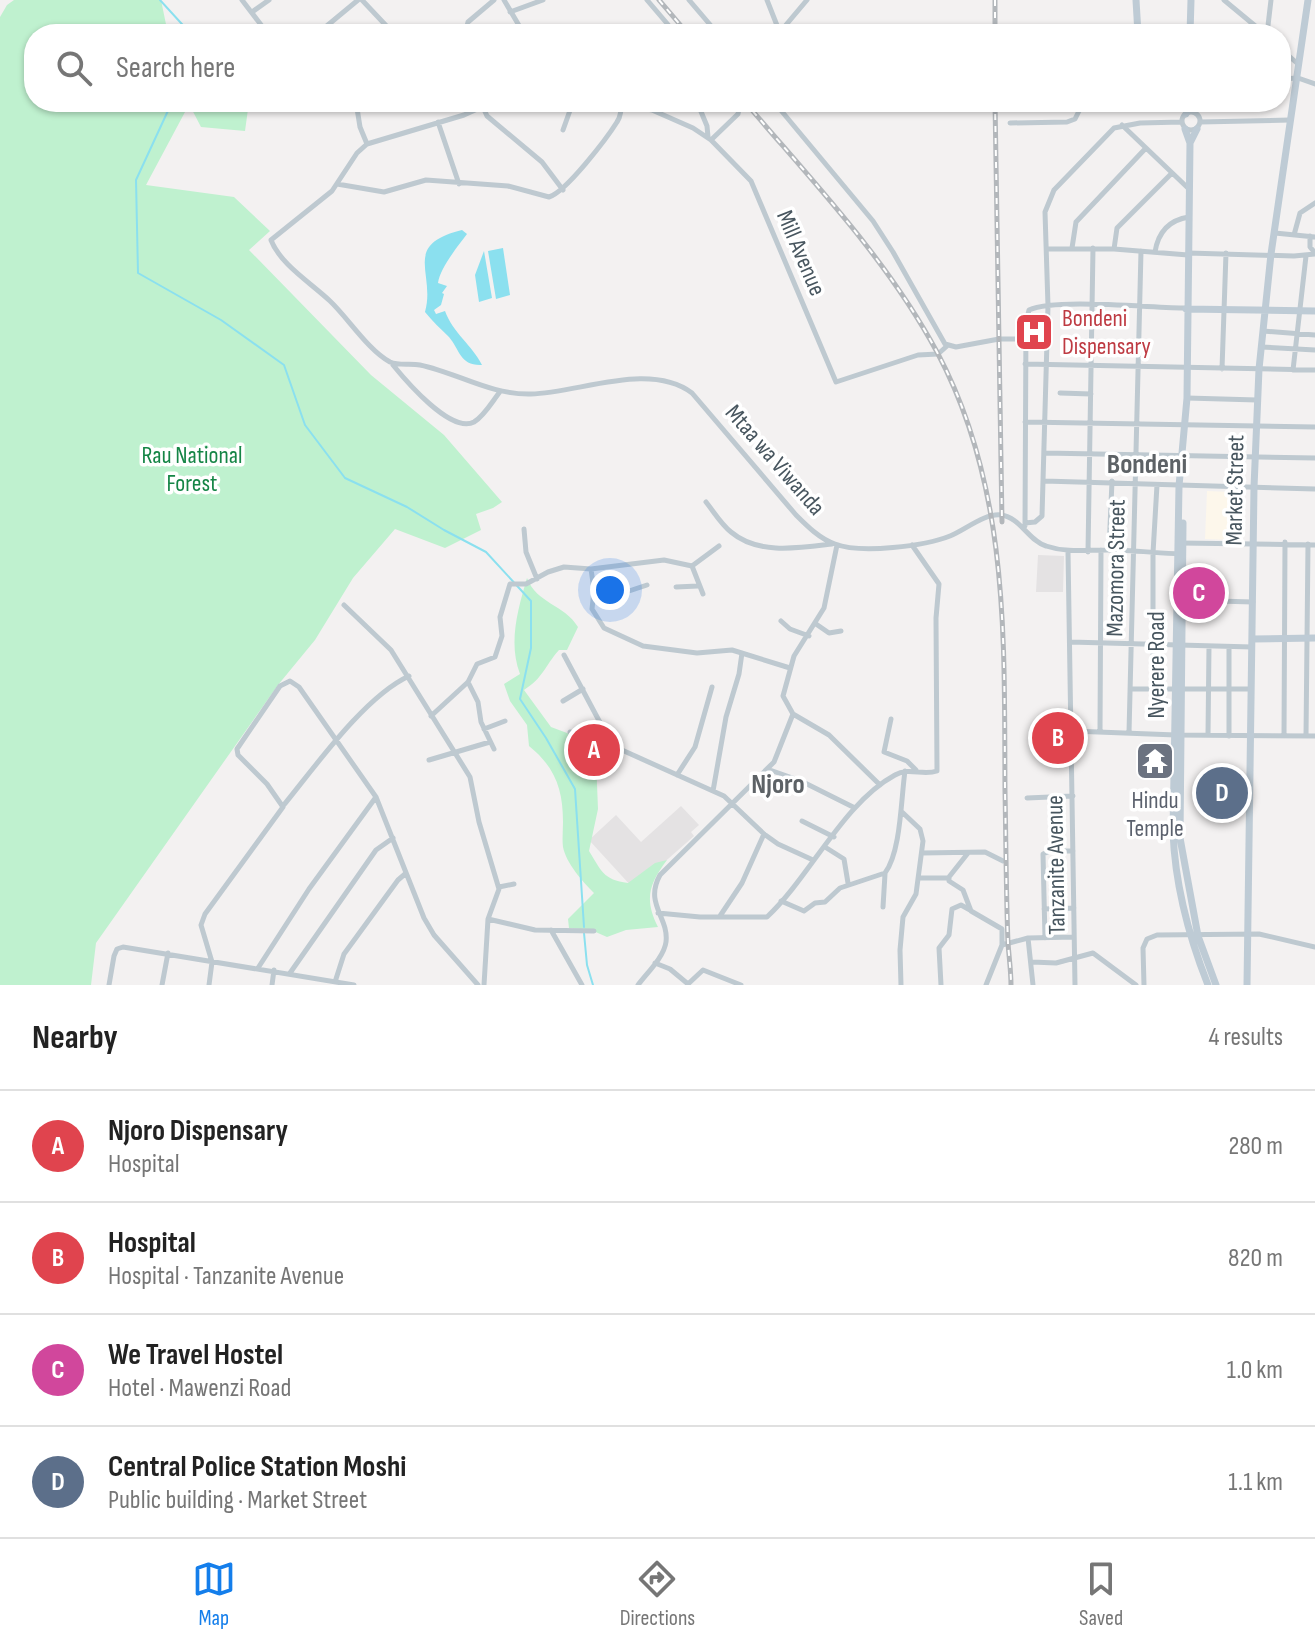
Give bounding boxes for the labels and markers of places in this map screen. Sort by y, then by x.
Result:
place label: Bondeni Dispensary [1062,304,1151,361]
hospital icon: Bondeni Dispensary [1013,311,1055,353]
pin: C [1173,563,1225,623]
pin: B [1032,708,1084,768]
pin: A [568,720,620,780]
temple icon: Hindu Temple [1134,740,1176,782]
pin: D [1196,763,1248,823]
place label: Hindu Temple [1126,786,1184,843]

